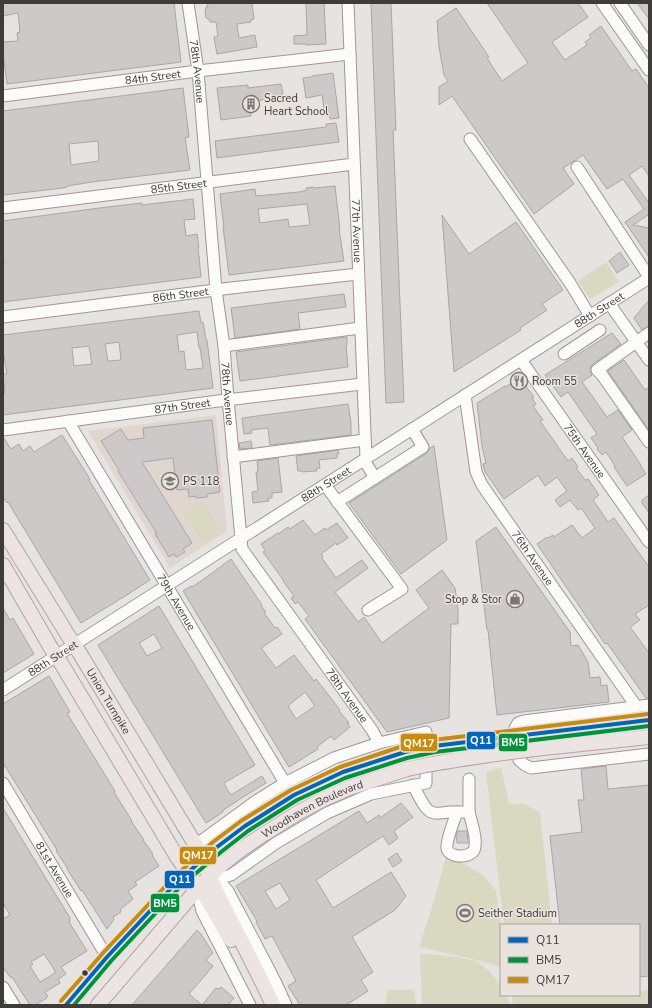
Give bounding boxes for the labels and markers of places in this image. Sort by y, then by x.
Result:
place label: Sacred Heart School [264,91,329,119]
building icon: Sacred Heart School [241,94,261,114]
restaurant icon: Room 55 [509,371,529,391]
place label: Room 55 [532,374,577,389]
school or university icon: PS 118 [160,471,180,491]
place label: PS 118 [183,474,220,489]
shop icon: Stop & Stor [505,589,525,609]
place label: Stop & Stor [445,592,502,607]
sports icon: Seither Stadium [455,903,475,923]
place label: Seither Stadium [478,906,557,921]
unlabelled marker [80,968,90,978]

